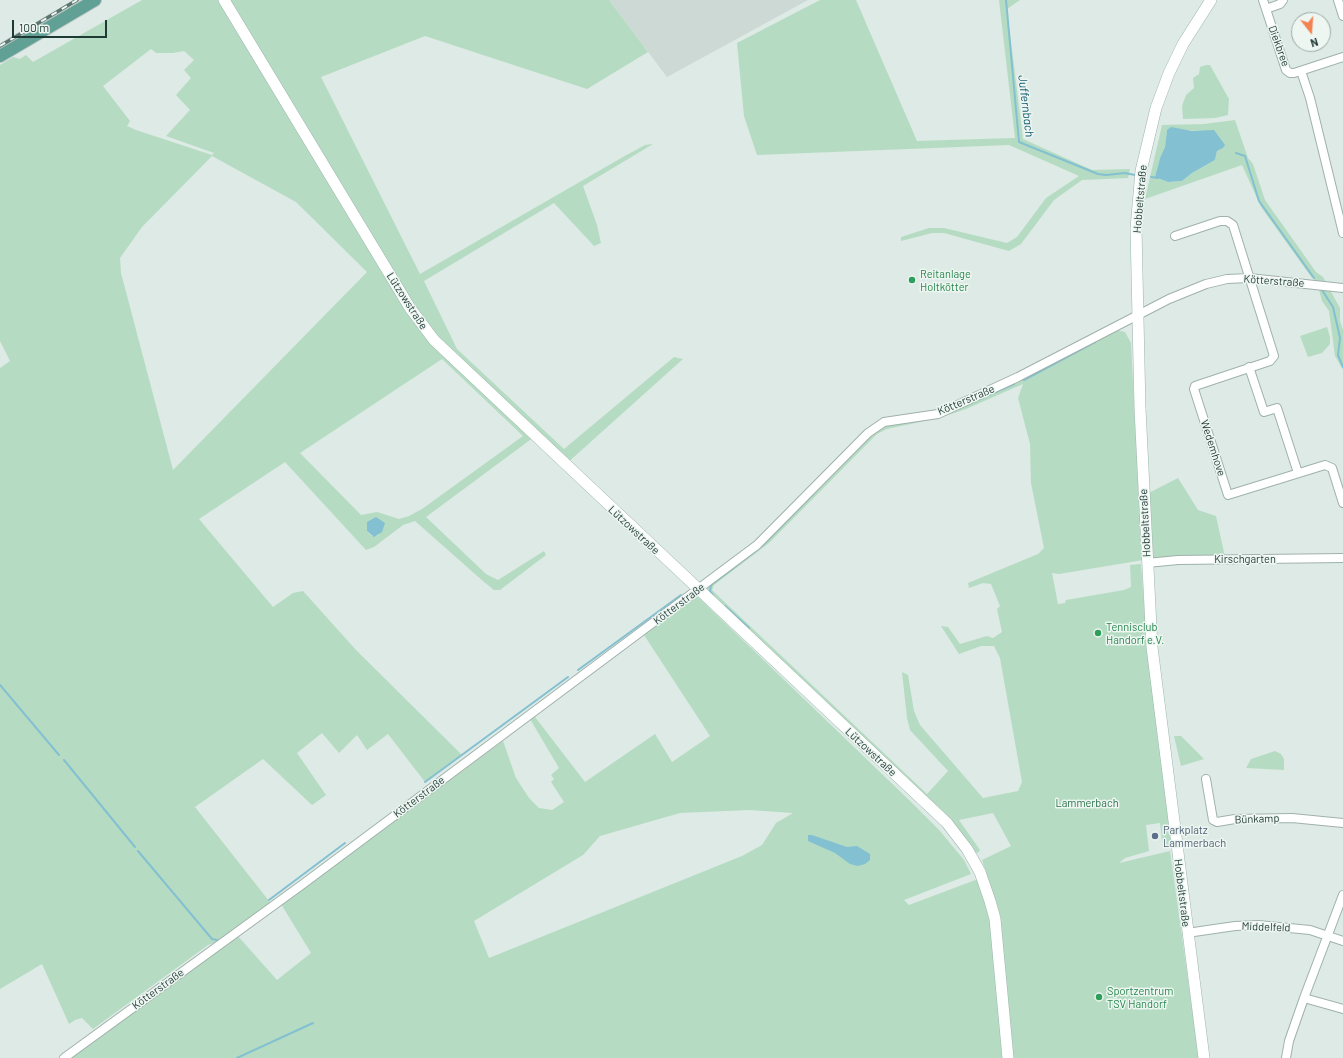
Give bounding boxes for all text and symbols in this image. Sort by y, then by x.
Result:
scale bar [14,12,109,38]
north arrow [1291,12,1331,52]
text: 100 m [19,20,49,34]
street label: Diekbree [1266,24,1292,68]
text: N [1309,36,1320,50]
water label: Juffernbach [1015,74,1037,138]
street label: Hobbeltstraße [1130,164,1150,234]
place label: Reitanlage Holtkötter [920,267,971,293]
street label: Lützowstraße [384,270,430,332]
street label: Kötterstraße [1243,272,1305,290]
marker: Reitanlage Holtkötter [907,275,917,285]
street label: Kötterstraße [935,382,997,418]
street label: Wedemhove [1198,418,1228,478]
street label: Hobbeltstraße [1137,489,1153,557]
street label: Lützowstraße [606,503,662,557]
street label: Kirschgarten [1214,552,1276,566]
street label: Kötterstraße [651,580,707,628]
place label: Tennisclub Handorf e.V. [1106,620,1164,646]
marker: Tennisclub Handorf e.V. [1093,628,1103,638]
street label: Lützowstraße [843,725,899,779]
street label: Kötterstraße [391,773,447,821]
park label: Lammerbach [1055,796,1119,810]
street label: Bünkamp [1234,812,1280,826]
place label: Parkplatz Lammerbach [1163,823,1226,849]
marker: Parkplatz Lammerbach [1150,831,1160,841]
street label: Hobbeltstraße [1171,858,1193,928]
street label: Middelfeld [1241,920,1291,934]
street label: Kötterstraße [129,966,187,1012]
place label: Sportzentrum TSV Handorf [1107,984,1173,1010]
marker: Sportzentrum TSV Handorf [1094,992,1104,1002]

